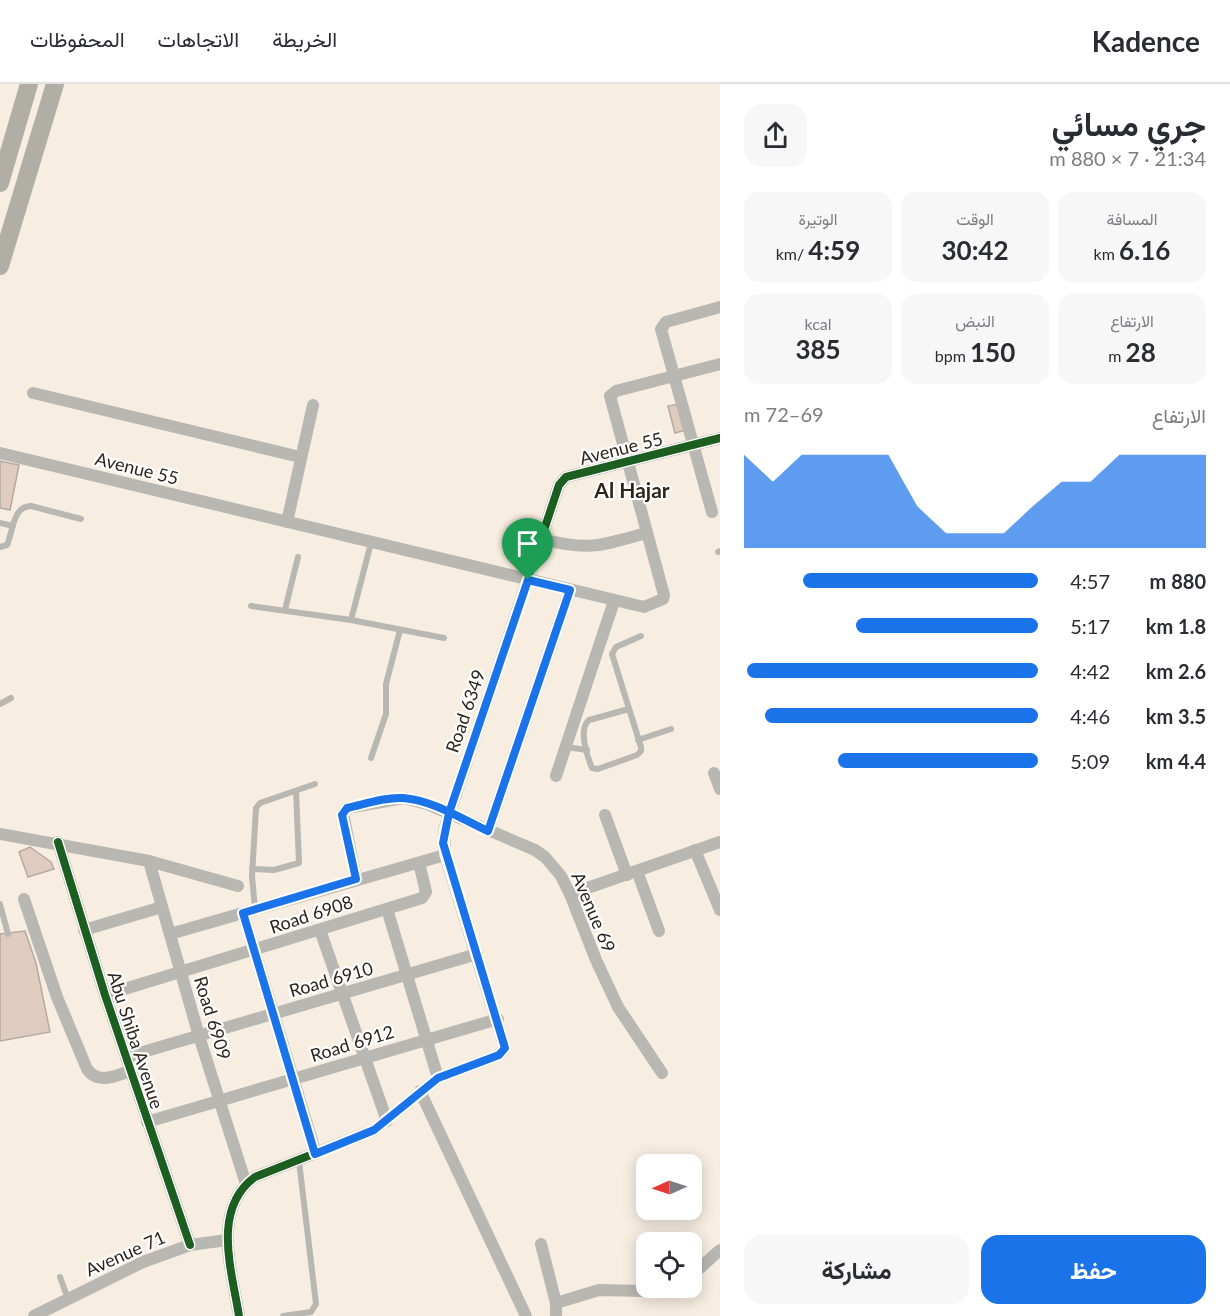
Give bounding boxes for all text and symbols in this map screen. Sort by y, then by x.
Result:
text: Kadence [1092,24,1200,58]
text: المحفوظات [30,26,125,51]
text: الاتجاهات [158,26,239,51]
text: الخريطة [272,26,337,51]
text: جري مسائي [1052,103,1206,143]
button: share [744,104,807,167]
text: 21:34 · 7 × 880 m [1049,146,1206,170]
text: الوتيرة [798,209,838,228]
text: الوقت [956,209,994,228]
text: المسافة [1107,209,1157,228]
text: 4:59 [808,234,860,266]
text: 30:42 [941,234,1009,266]
text: 6.16 [1119,234,1170,266]
text: /km [776,244,808,263]
text: km [1094,244,1119,263]
text: النبض [955,311,995,330]
text: الارتفاع [1110,311,1154,330]
text: kcal [804,314,832,333]
text: 385 [795,333,841,365]
text: 150 [970,336,1015,368]
text: 28 [1126,336,1156,368]
text: bpm [935,346,970,365]
text: m [1108,346,1126,365]
text: 69–72 m [744,402,824,426]
text: الارتفاع [1152,403,1206,427]
street label: Avenue 55 [577,427,665,469]
street label: Avenue 55 [93,447,181,489]
district label: Al Hajar [593,477,670,502]
pin [502,518,553,580]
icon: arrive [511,527,544,560]
text: 4:57 [1070,569,1110,593]
text: 880 m [1150,569,1206,593]
text: 5:17 [1070,614,1110,638]
text: 1.8 km [1146,614,1206,638]
text: 4:42 [1070,659,1110,683]
text: 2.6 km [1146,659,1206,683]
street label: Road 6349 [441,667,489,755]
text: 4:46 [1070,704,1110,728]
text: 3.5 km [1146,704,1206,728]
text: 5:09 [1070,749,1110,773]
text: 4.4 km [1146,749,1206,773]
street label: Avenue 69 [567,869,621,955]
street label: Road 6908 [267,890,355,938]
street label: Road 6910 [286,957,376,1001]
street label: Abu Shiba Avenue [103,968,169,1112]
street label: Road 6909 [190,974,236,1062]
street label: Road 6912 [308,1020,396,1066]
north arrow [636,1154,702,1220]
map controls [636,1154,702,1298]
street label: Avenue 71 [82,1226,168,1280]
button: locate [636,1232,702,1298]
button: مشاركة [744,1235,969,1304]
button: حفظ [981,1235,1206,1304]

